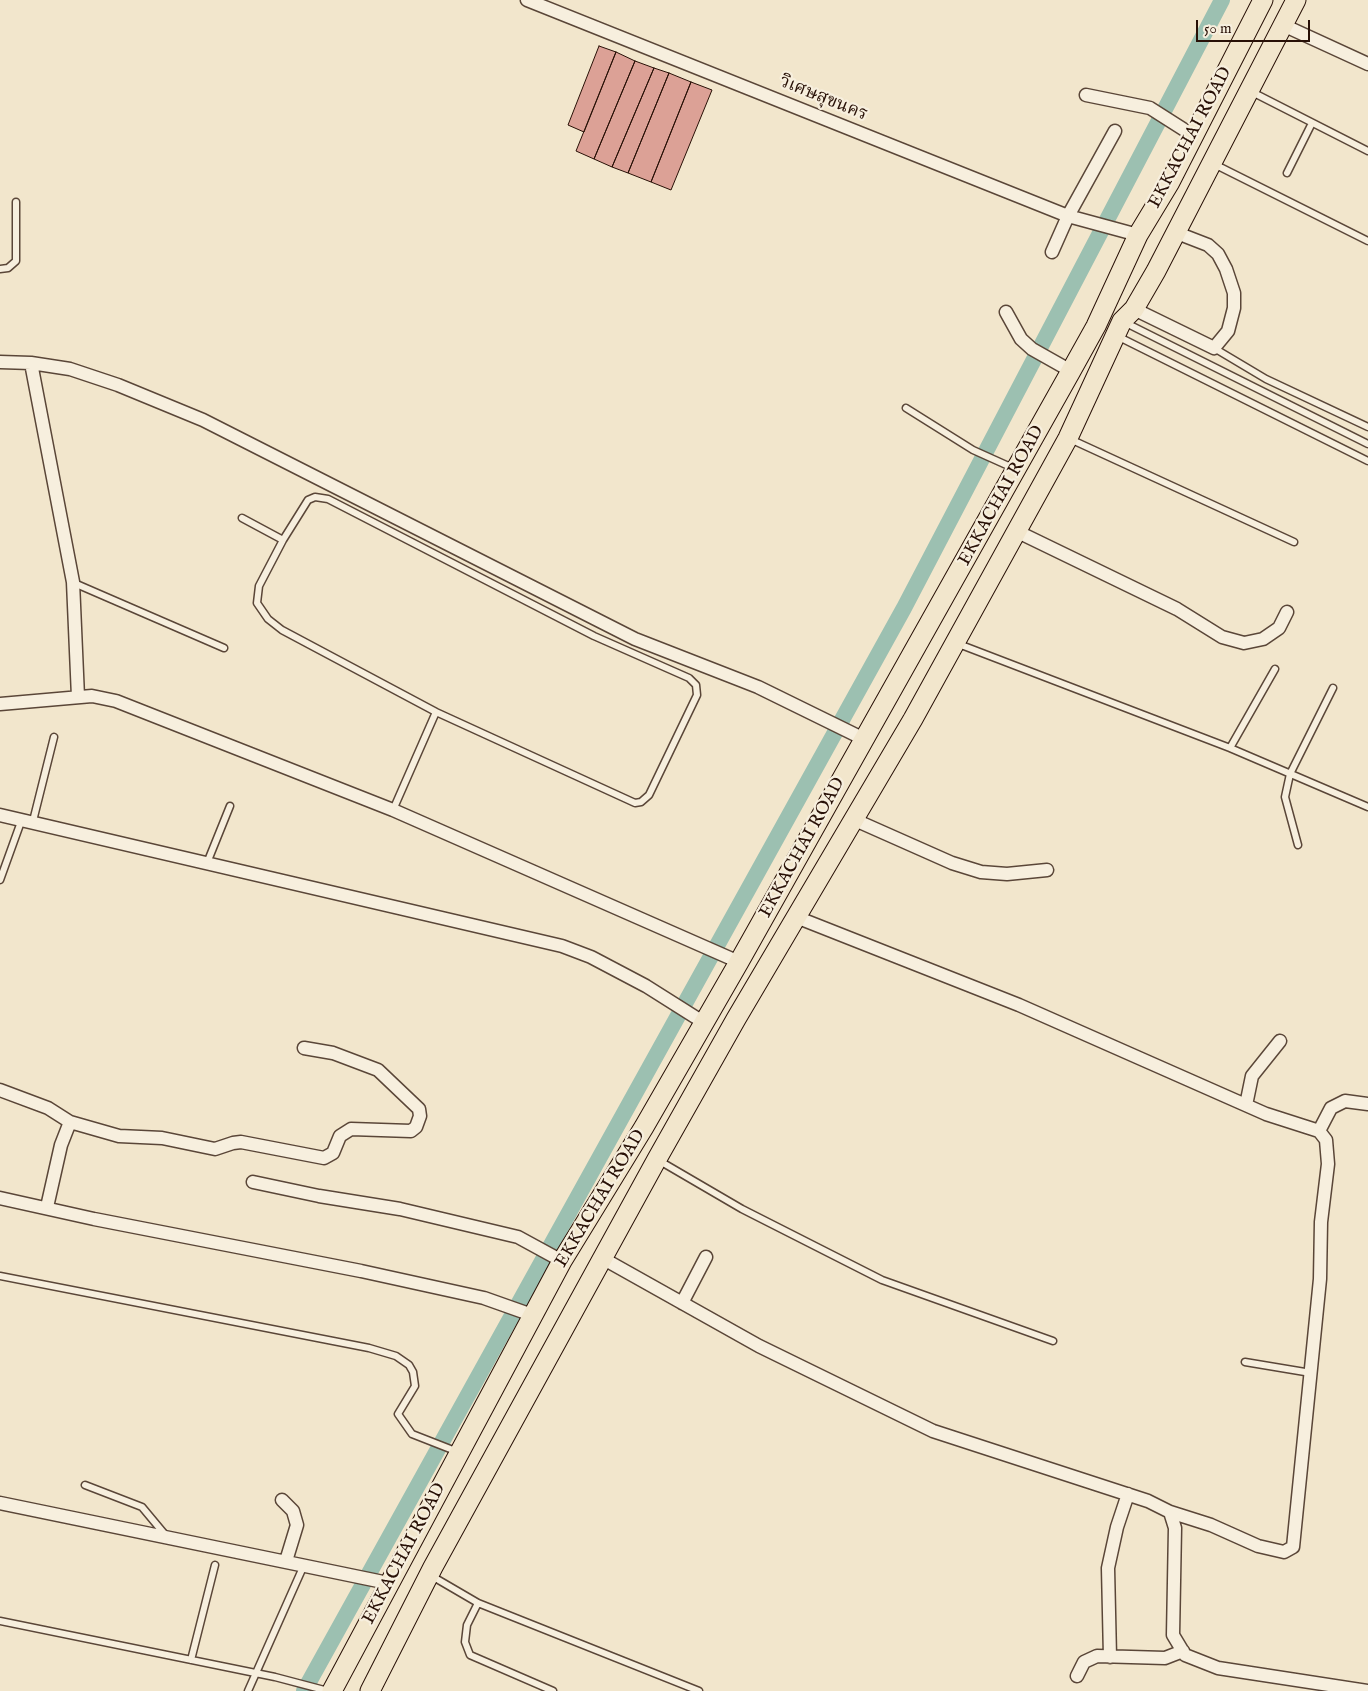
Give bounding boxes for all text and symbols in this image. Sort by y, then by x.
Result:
scale bar [1198,10,1312,42]
text: 50 m [1204,19,1232,38]
street label: EKKACHAI ROAD [1145,64,1237,212]
street label: วิเศษสุขนคร [776,72,870,126]
street label: EKKACHAI ROAD [954,422,1050,570]
street label: EKKACHAI ROAD [755,774,851,922]
street label: EKKACHAI ROAD [551,1126,651,1272]
street label: EKKACHAI ROAD [359,1480,451,1628]

